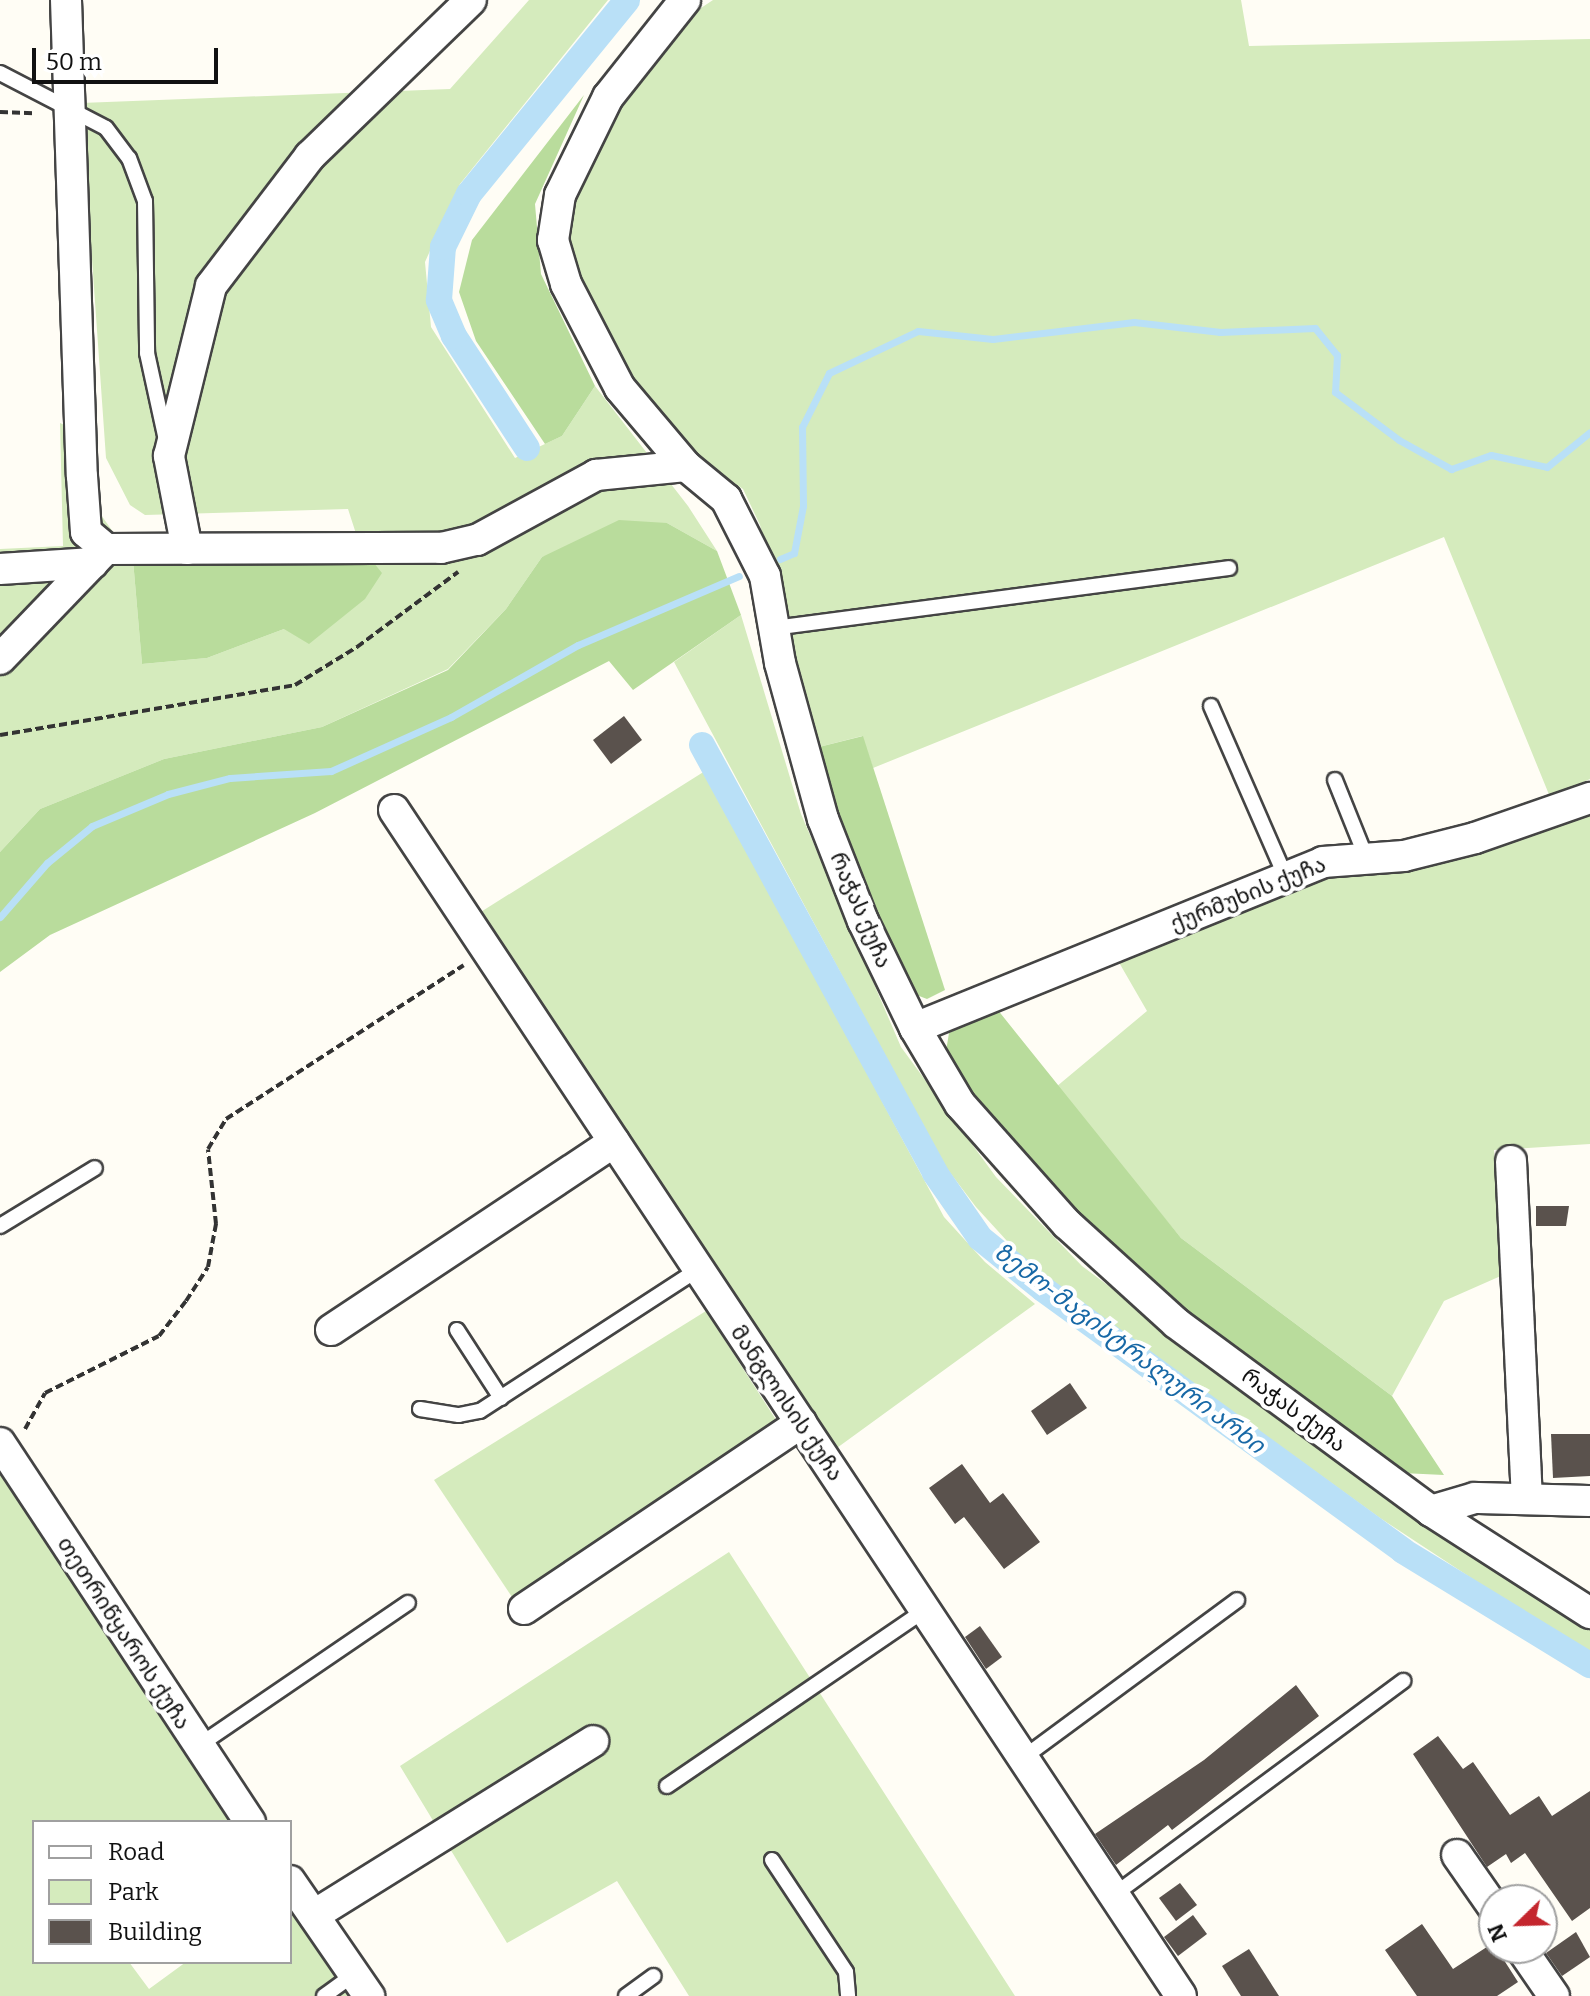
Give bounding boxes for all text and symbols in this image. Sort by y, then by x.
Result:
scale bar [36,32,222,82]
text: 50 m [46,48,102,76]
street label: რაჭას ქუჩა [825,848,897,972]
street label: ქურმუხის ქუჩა [1166,851,1330,937]
water label: ზემო-მაგისტრალური არხი [988,1238,1270,1460]
street label: მანგლისის ქუჩა [725,1320,849,1486]
street label: რაჭას ქუჩა [1237,1362,1351,1458]
street label: თეთრიწყაროს ქუჩა [52,1532,196,1734]
legend [32,1820,292,1964]
text: Road [108,1838,164,1866]
text: Park [108,1878,159,1906]
north arrow [1478,1884,1558,1964]
text: Building [108,1918,202,1946]
text: N [1482,1920,1513,1946]

